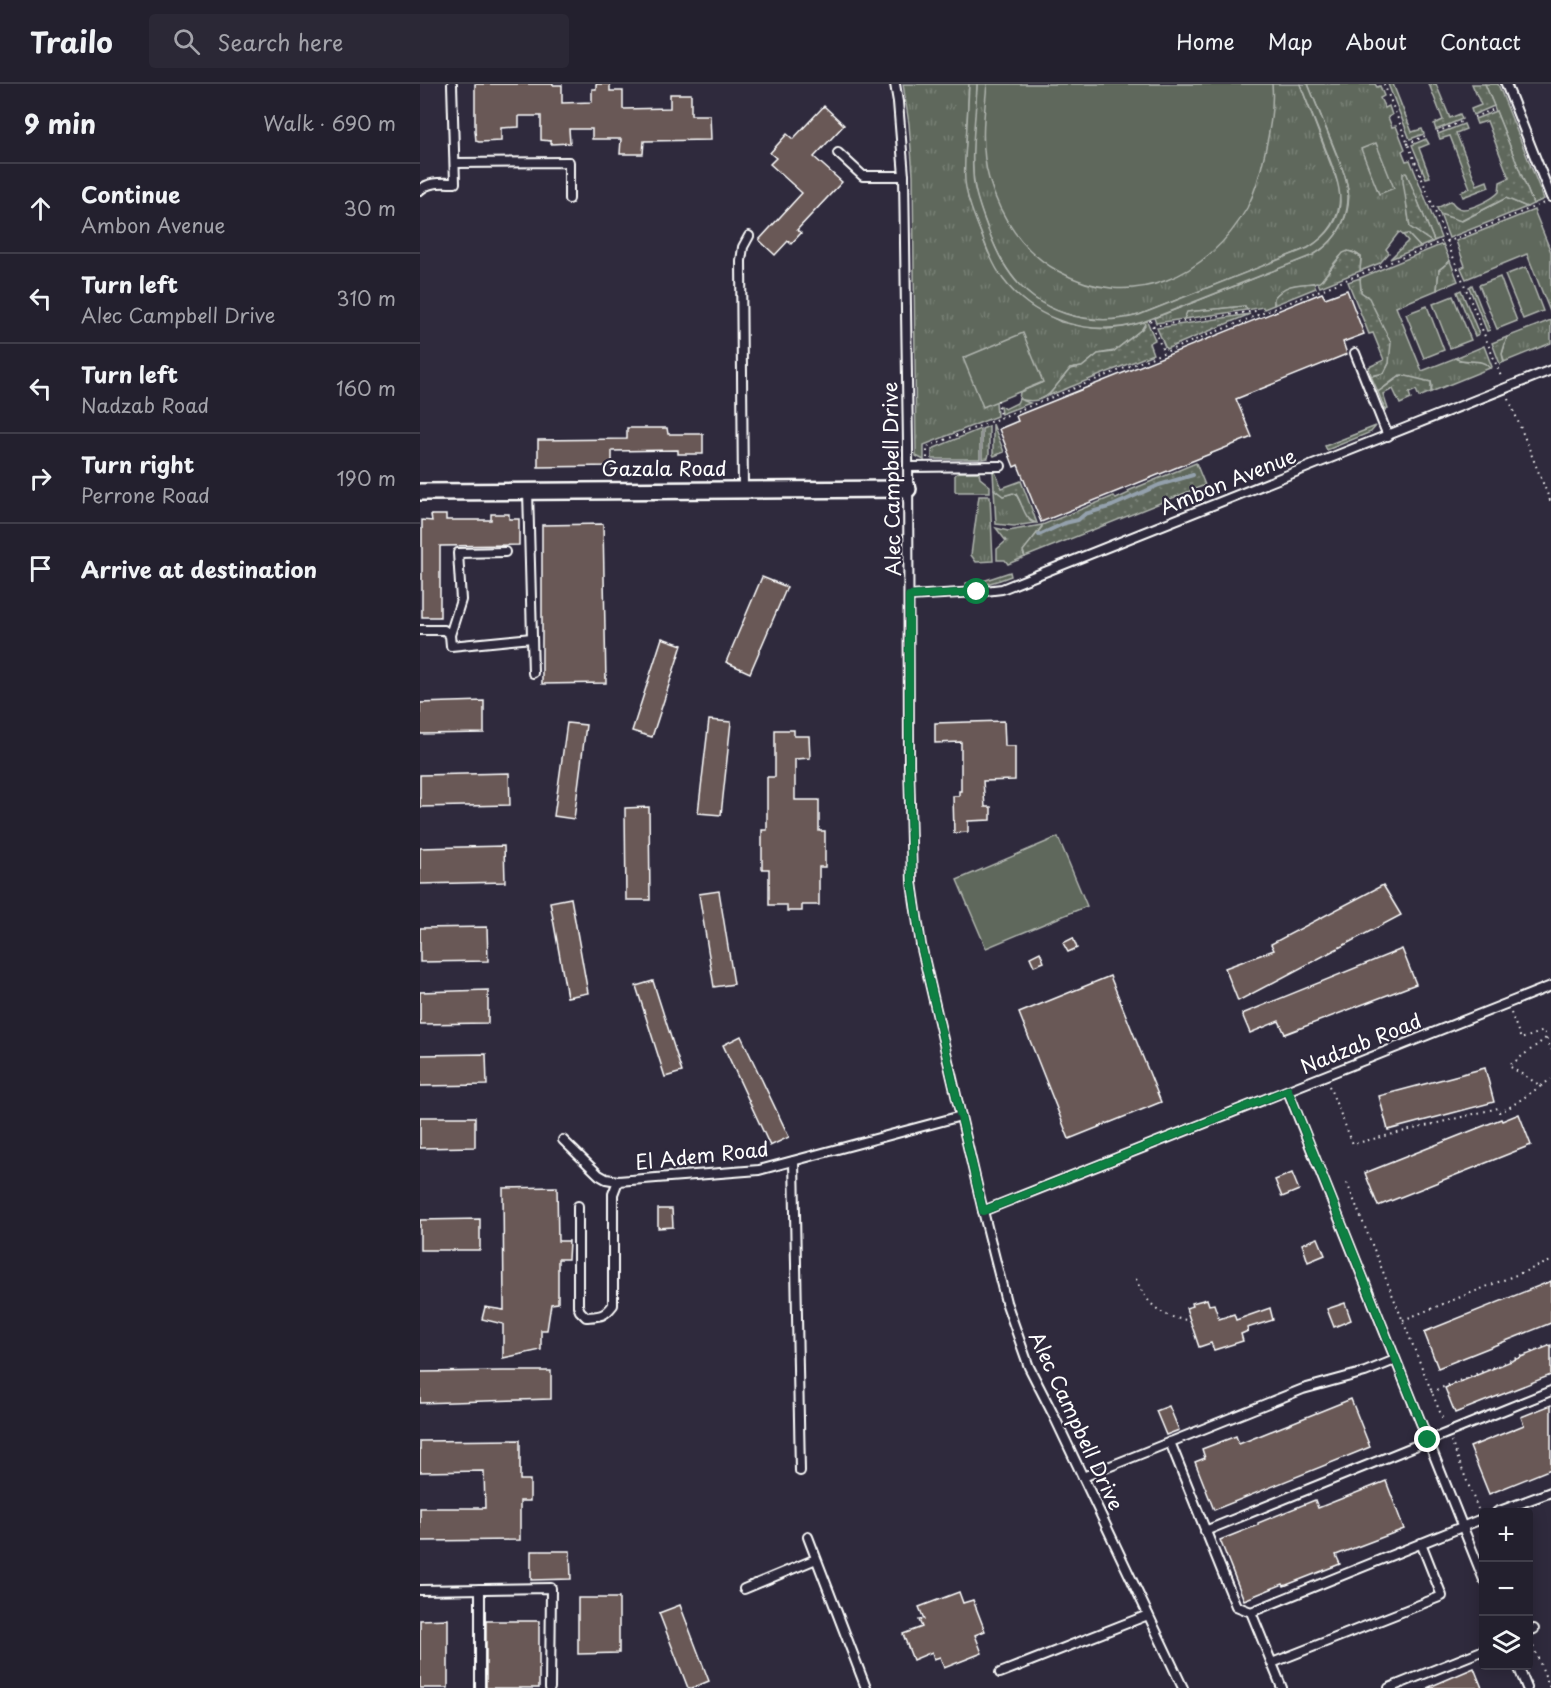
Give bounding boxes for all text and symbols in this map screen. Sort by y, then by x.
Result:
search box [149,14,569,68]
text: Trailo [30,20,113,63]
icon: search [170,25,203,58]
text: Search here [218,25,343,58]
text: Home [1176,25,1235,57]
text: Map [1268,25,1313,57]
text: About [1346,25,1407,57]
text: Contact [1440,25,1521,57]
text: 9 min [24,104,96,143]
text: Walk · 690 m [263,108,396,138]
text: Continue [81,177,180,210]
icon: ahead [24,192,57,225]
text: 30 m [343,193,396,223]
text: Ambon Avenue [81,210,225,240]
text: Turn left [81,267,178,300]
icon: left [24,282,57,315]
text: 310 m [336,283,396,313]
text: Alec Campbell Drive [81,300,275,330]
text: Turn left [81,357,178,390]
icon: left [24,372,57,405]
text: 160 m [336,373,396,403]
street label: Alec Campbell Drive [874,382,908,576]
text: Nadzab Road [81,390,209,420]
street label: Ambon Avenue [1155,440,1300,522]
text: Turn right [81,447,194,480]
street label: Gazala Road [601,453,727,483]
icon: right [24,462,57,495]
text: 190 m [337,463,396,493]
text: Perrone Road [81,480,210,510]
icon: arrive [24,552,57,585]
text: Arrive at destination [81,552,317,585]
route start [963,578,989,604]
street label: Nadzab Road [1296,1005,1426,1081]
street label: El Adem Road [634,1133,770,1177]
street label: Alec Campbell Drive [1022,1326,1132,1515]
route end [1414,1426,1440,1452]
map controls [1479,1508,1533,1670]
button: + [1479,1508,1533,1562]
button: − [1479,1562,1533,1616]
button: layers [1479,1616,1533,1670]

